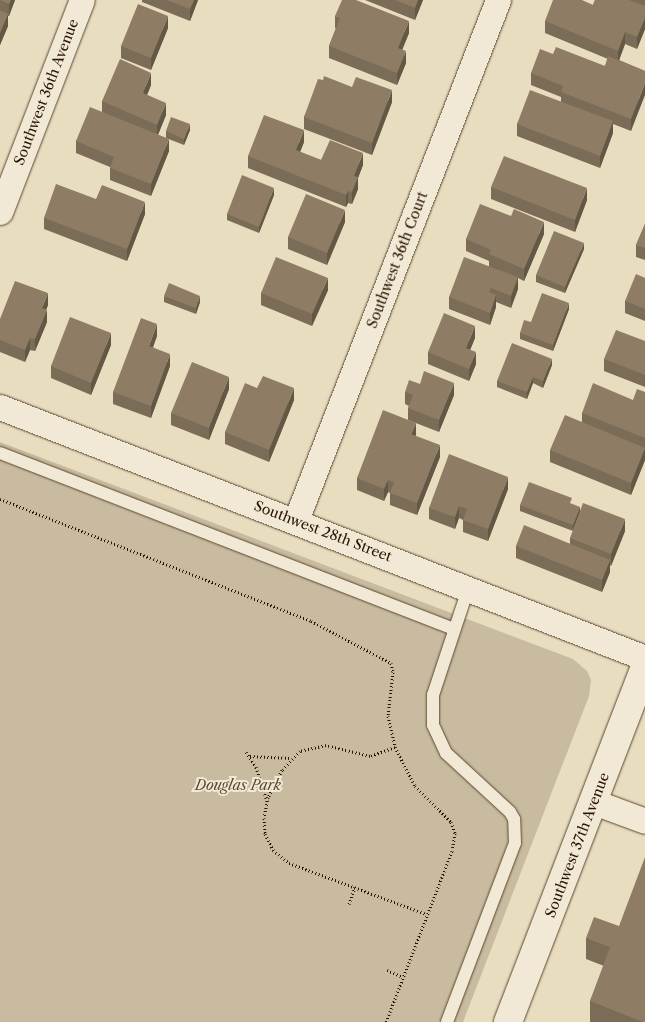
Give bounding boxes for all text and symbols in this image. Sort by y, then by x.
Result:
street label: Southwest 36th Avenue [10,16,82,168]
street label: Southwest 36th Court [363,189,431,331]
street label: Southwest 28th Street [252,497,394,565]
street label: Southwest 37th Avenue [541,770,613,920]
park label: Douglas Park [195,777,281,793]

